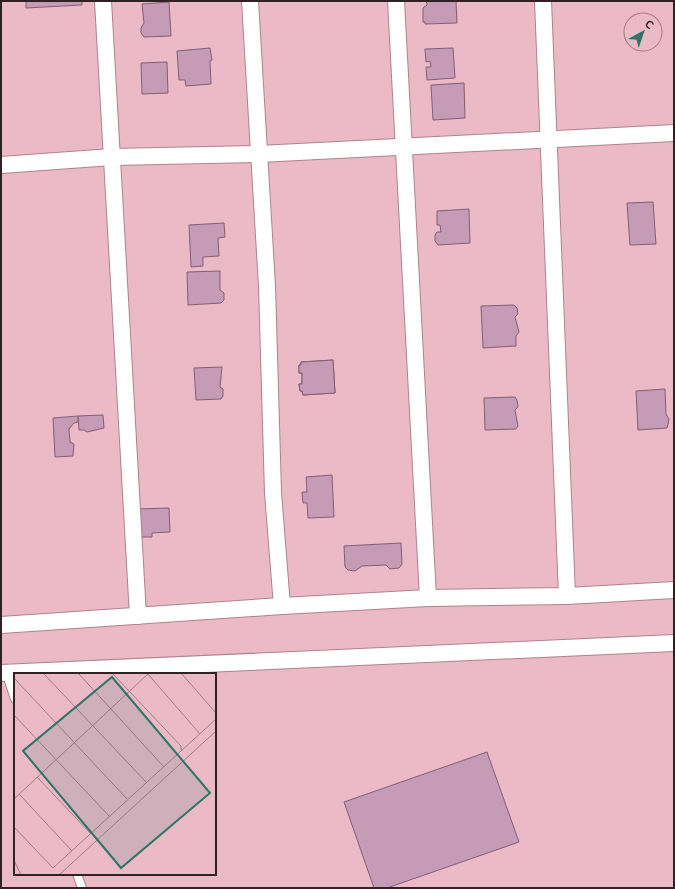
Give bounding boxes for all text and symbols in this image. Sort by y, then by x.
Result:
north arrow [623,12,663,52]
text: С [641,17,657,33]
inset map [14,673,216,875]

